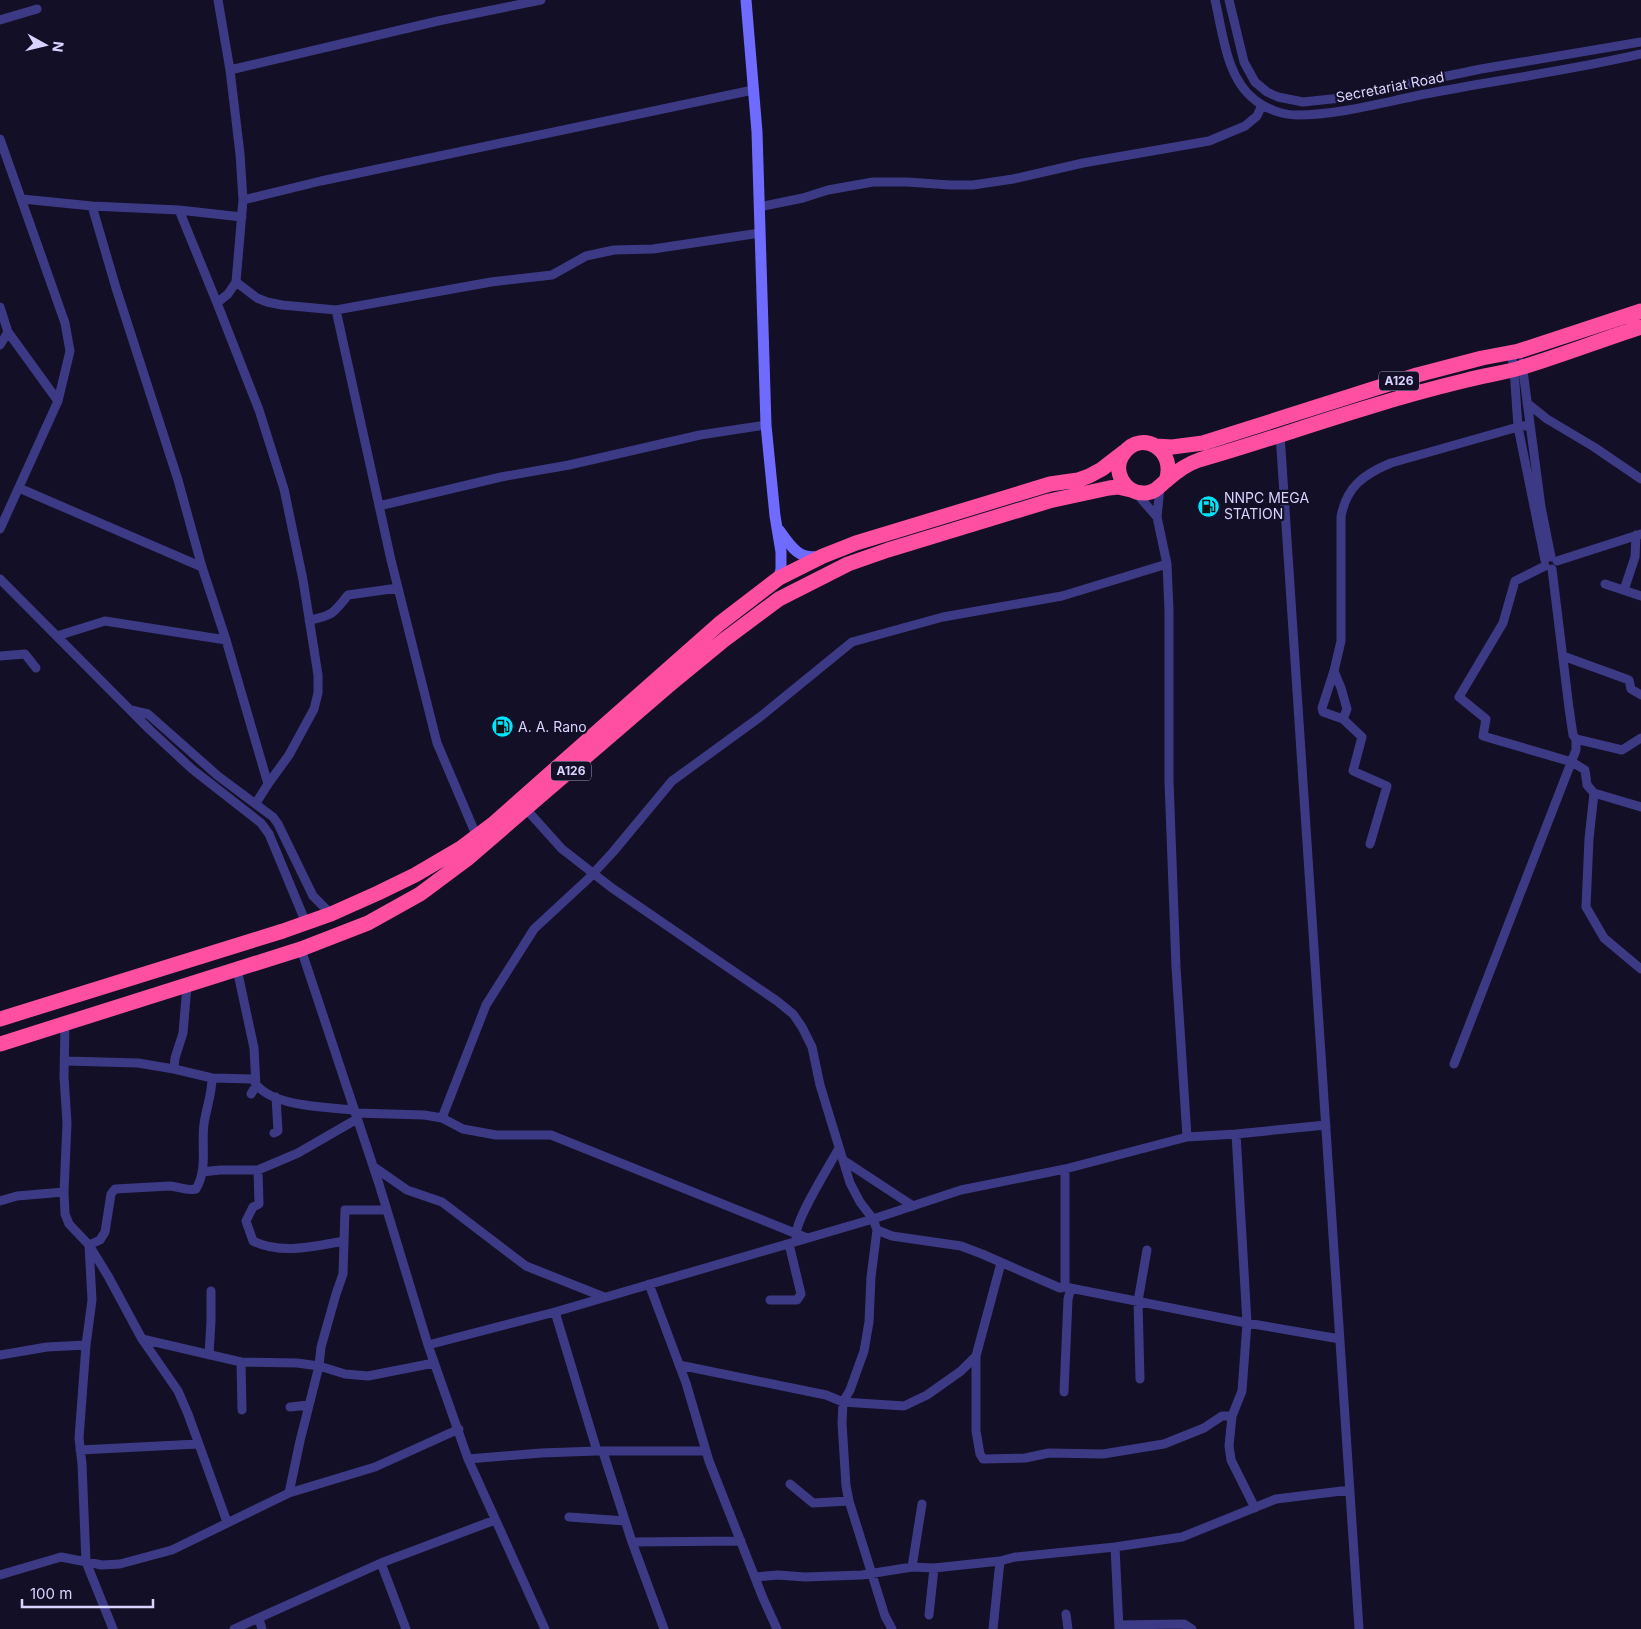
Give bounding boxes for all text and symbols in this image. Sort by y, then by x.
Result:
north arrow [20,20,70,70]
text: N [49,40,68,53]
street label: Secretariat Road [1334,68,1445,105]
road number: A126 [1379,372,1419,391]
place label: NNPC MEGA STATION [1224,489,1309,522]
fuel station icon: NNPC MEGA STATION [1196,494,1220,518]
fuel station icon: A. A. Rano [490,715,514,739]
place label: A. A. Rano [518,718,587,735]
road number: A126 [551,761,591,780]
scale bar [22,1576,154,1608]
text: 100 m [30,1584,72,1603]

